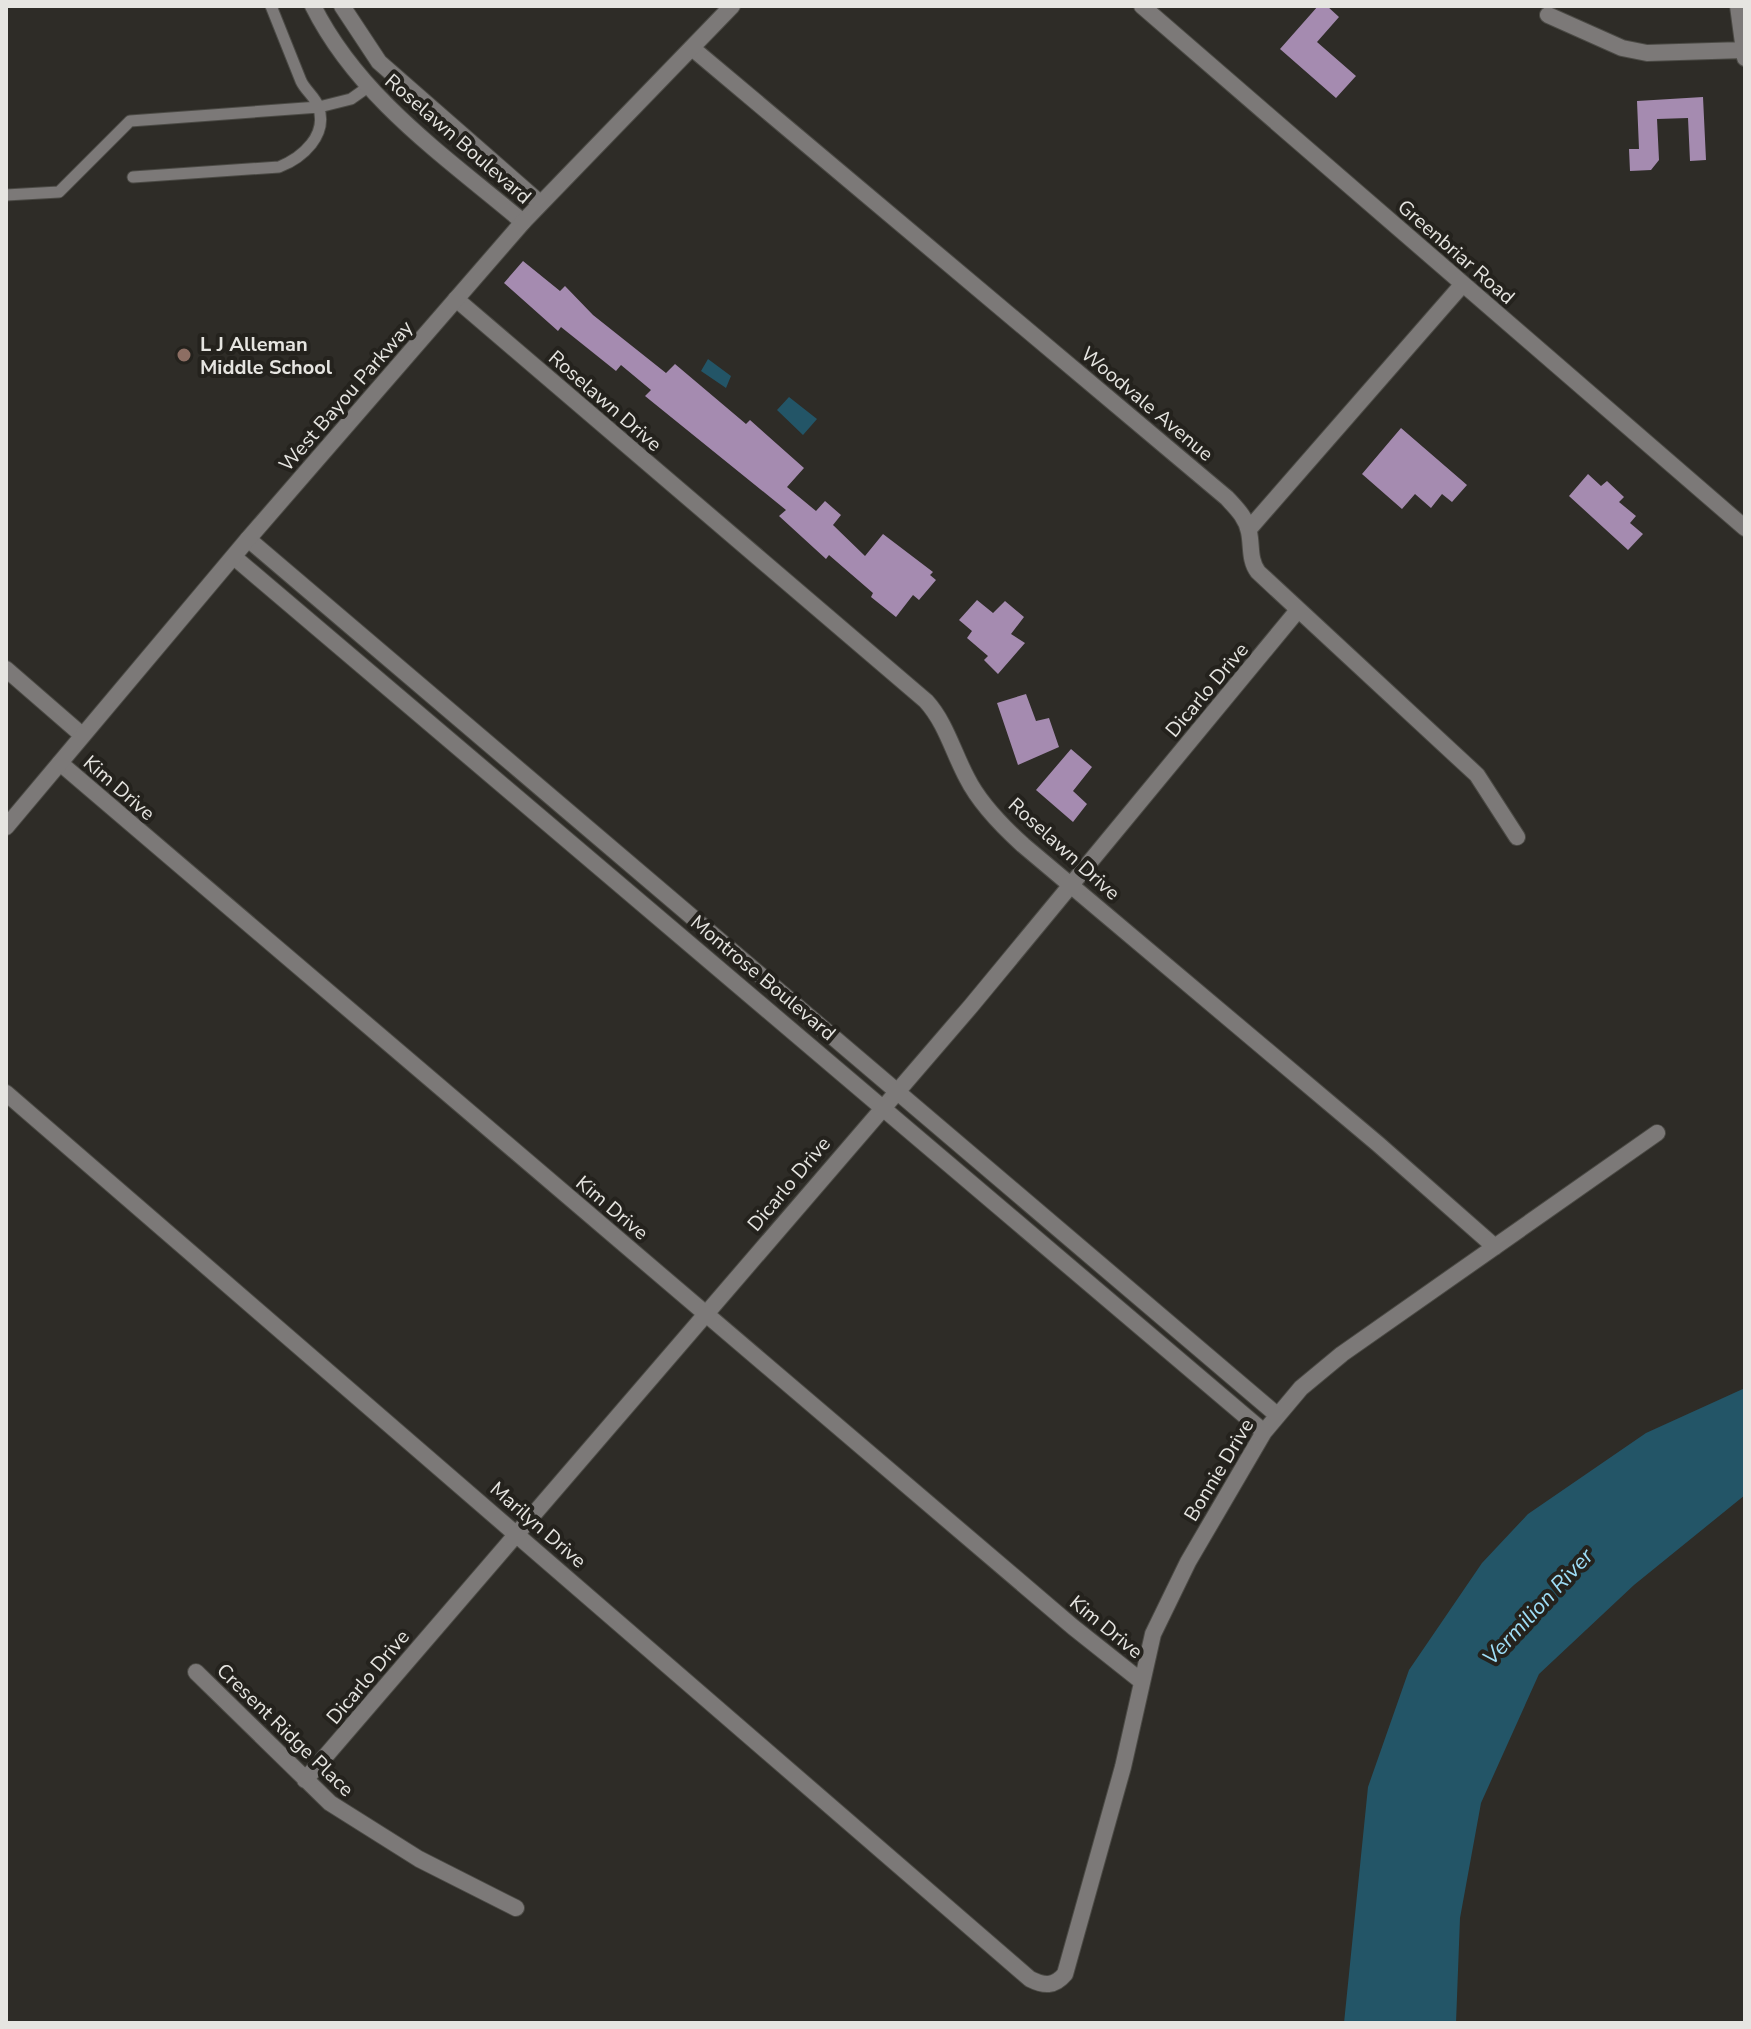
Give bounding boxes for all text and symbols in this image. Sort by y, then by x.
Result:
street label: Roselawn Boulevard [379,68,537,210]
street label: Greenbriar Road [1392,194,1520,310]
street label: West Bayou Parkway [273,314,420,477]
place label: L J Alleman Middle School [200,331,333,381]
street label: Woodvale Avenue [1075,341,1219,467]
street label: Roselawn Drive [543,344,667,458]
marker: L J Alleman Middle School [175,346,193,364]
street label: Dicarlo Drive [1159,637,1255,743]
street label: Kim Drive [77,749,161,827]
street label: Roselawn Drive [1002,792,1126,906]
street label: Montrose Boulevard [685,909,841,1047]
street label: Dicarlo Drive [741,1131,837,1237]
street label: Kim Drive [570,1170,654,1246]
street label: Bonnie Drive [1178,1414,1260,1526]
street label: Marilyn Drive [484,1476,592,1574]
water label: Vermilion River [1476,1541,1601,1672]
street label: Kim Drive [1064,1589,1148,1665]
street label: Dicarlo Drive [320,1624,416,1730]
street label: Cresent Ridge Place [211,1657,359,1803]

